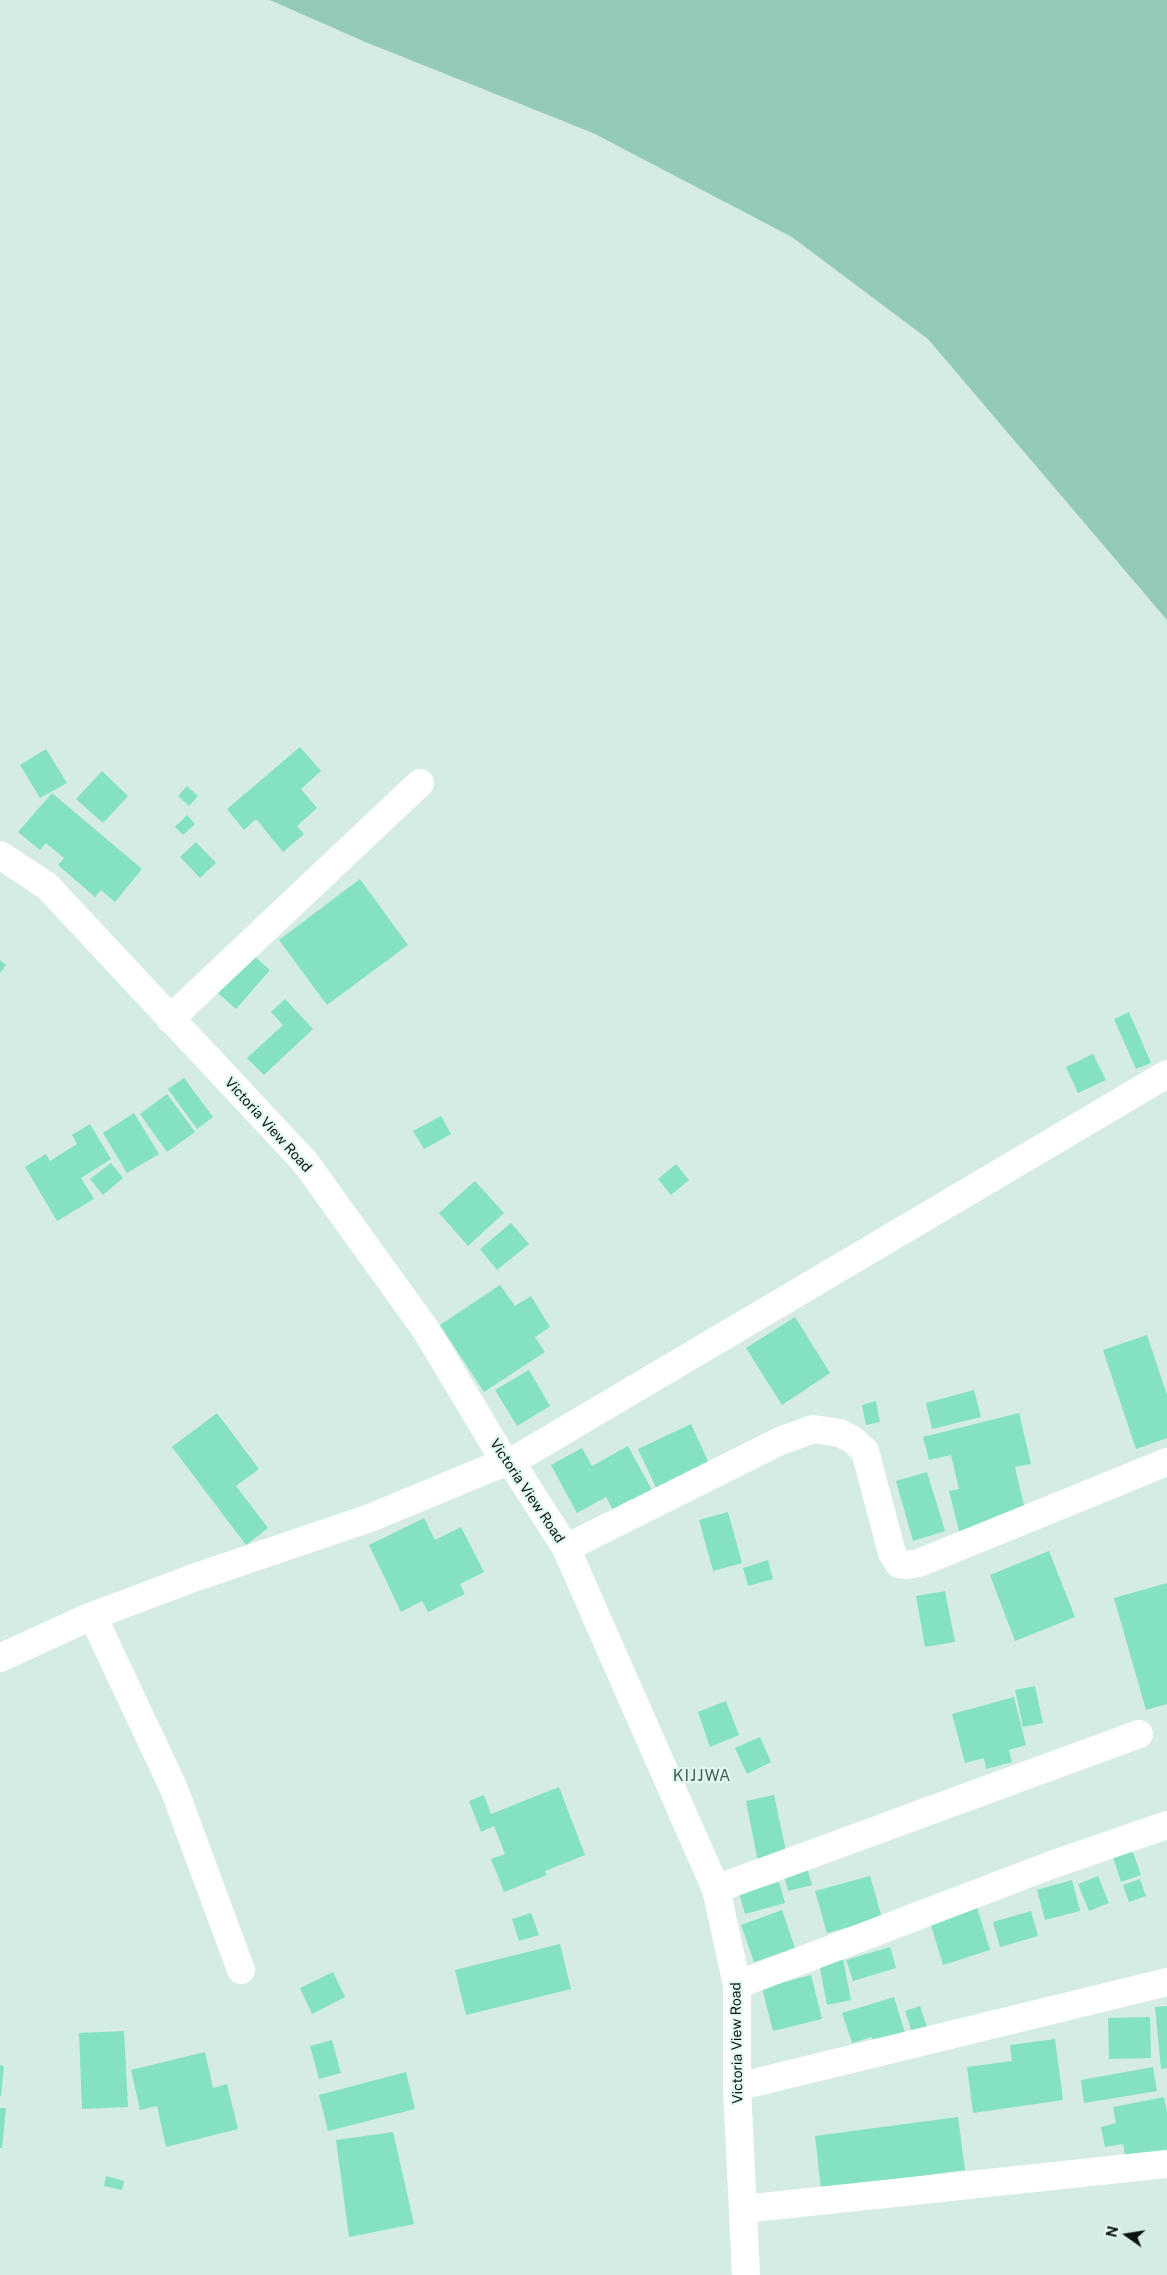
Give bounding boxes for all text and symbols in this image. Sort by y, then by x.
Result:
street label: Victoria View Road [221,1074,315,1176]
street label: Victoria View Road [486,1436,568,1546]
district label: KIJJWA [672,1766,732,1786]
street label: Victoria View Road [728,1982,746,2104]
north arrow [1102,2210,1152,2260]
text: N [1103,2224,1121,2239]

